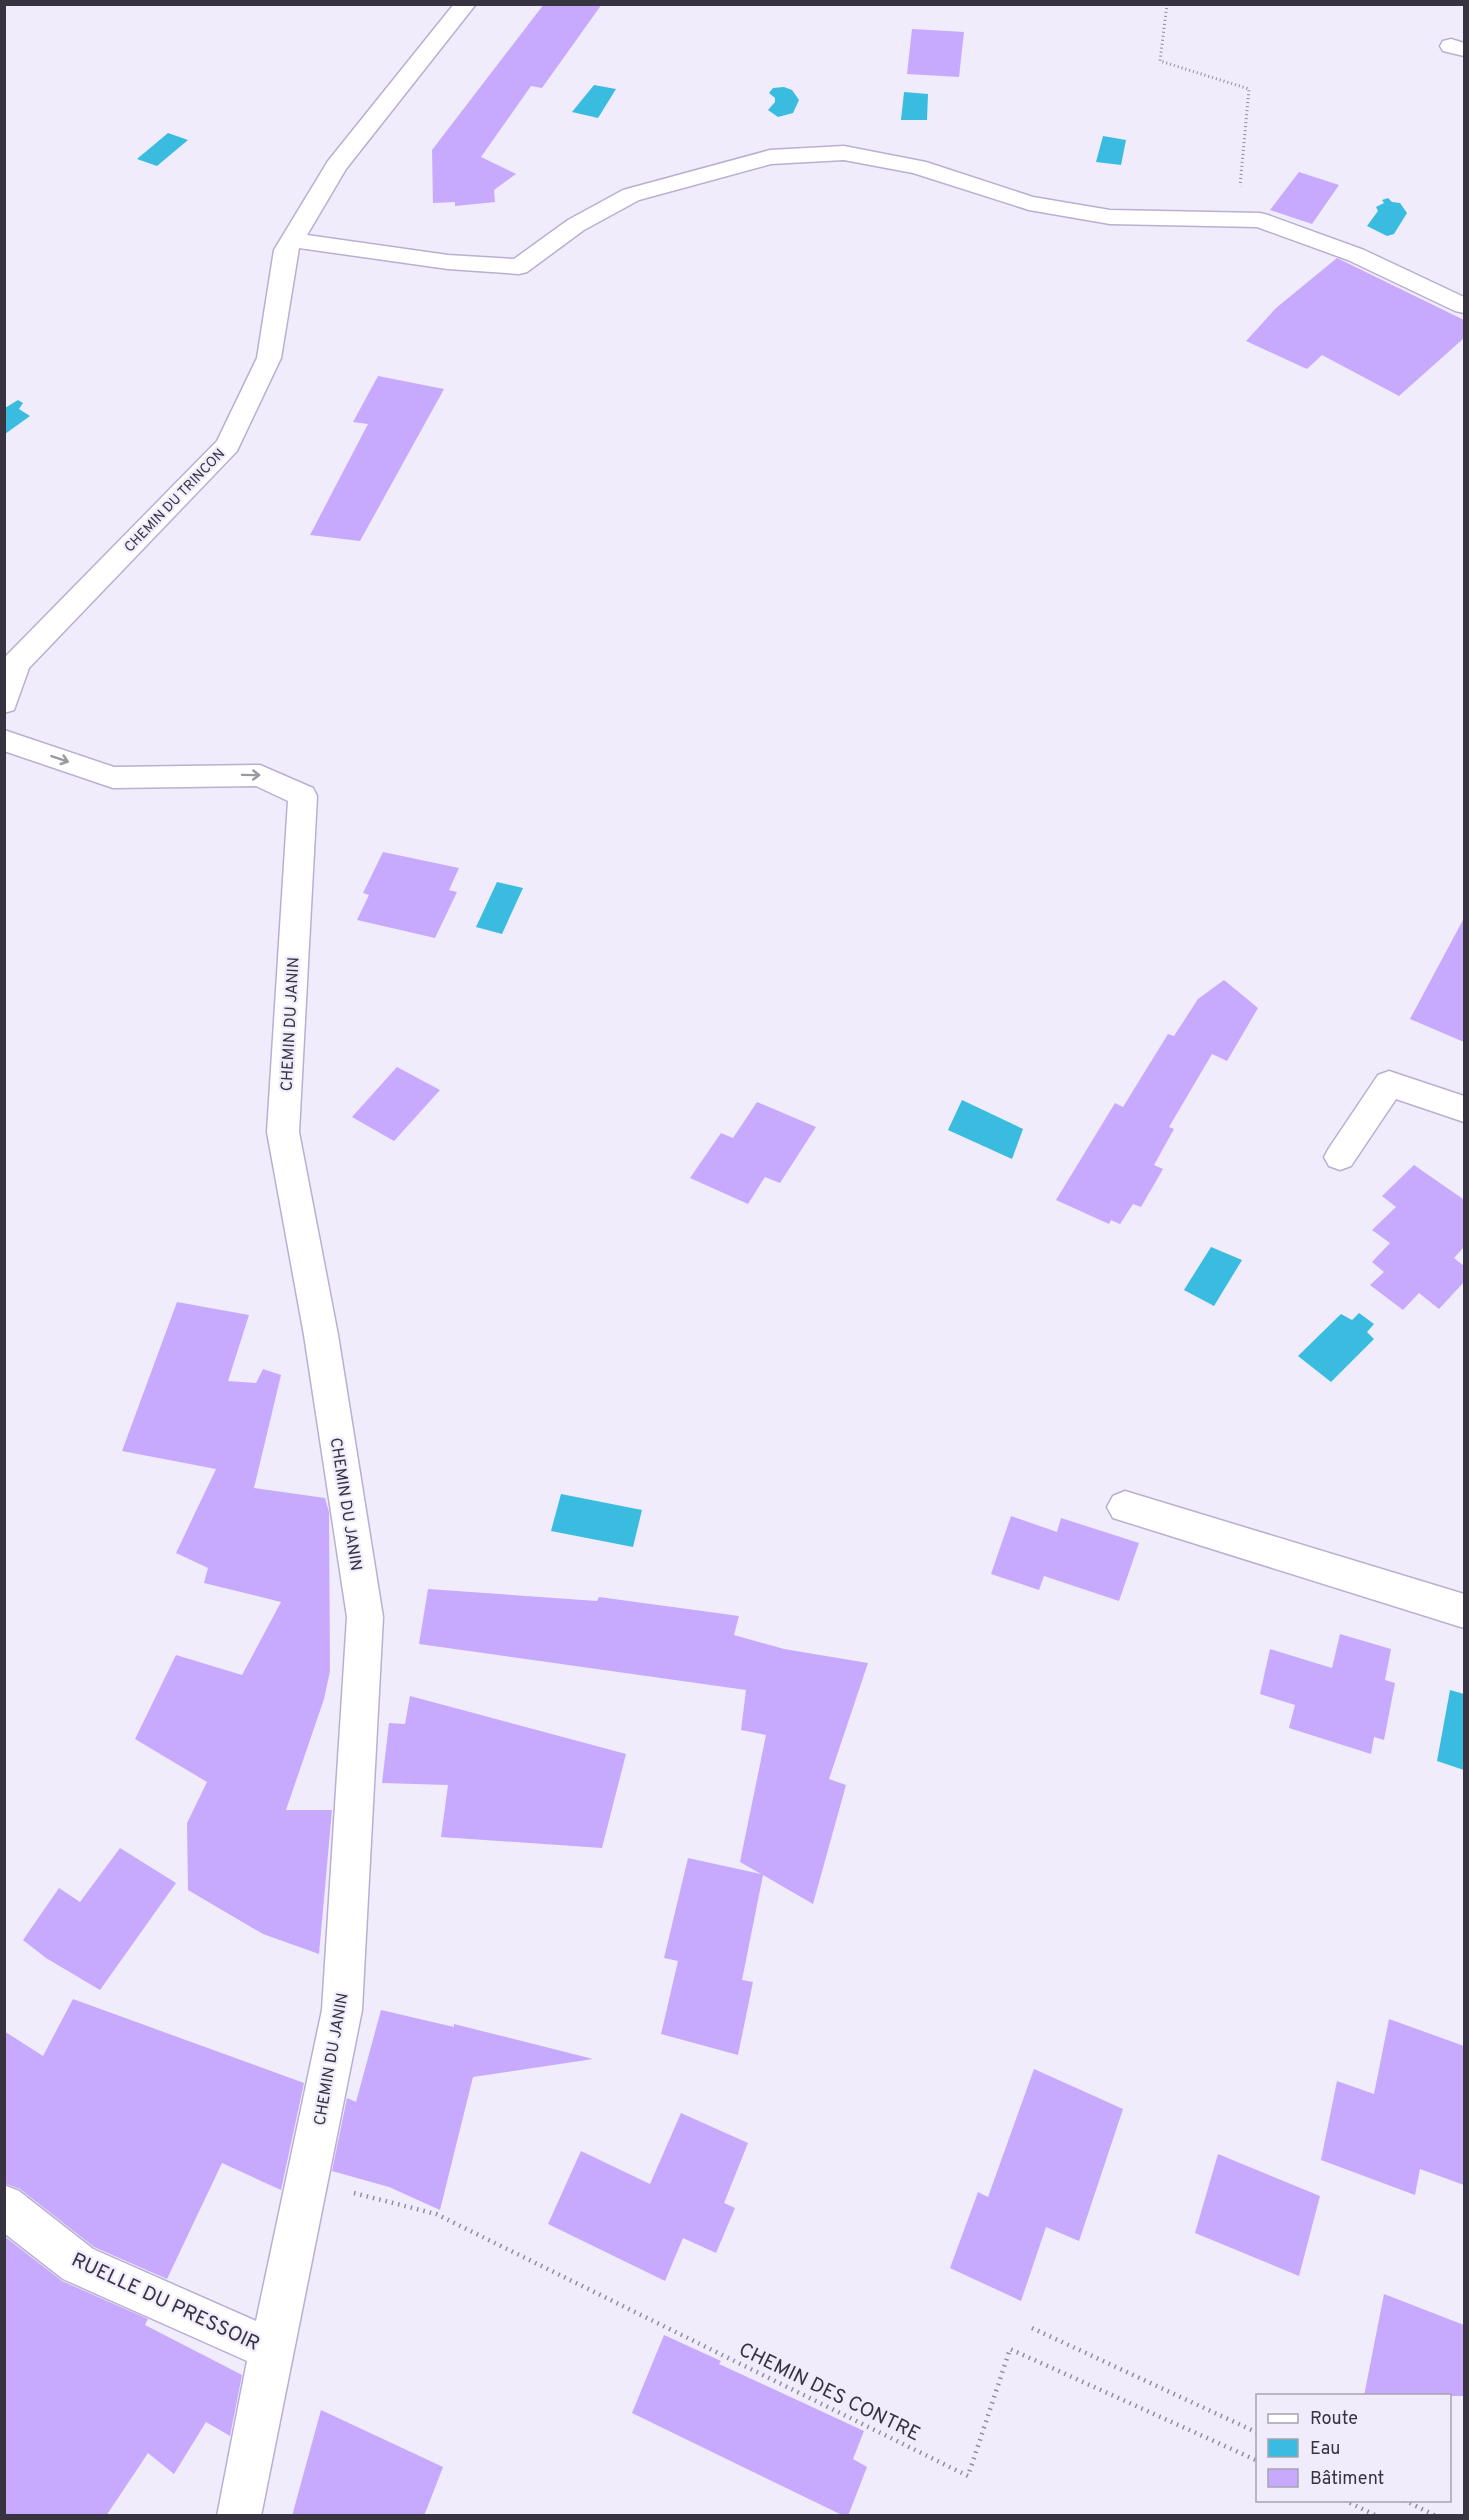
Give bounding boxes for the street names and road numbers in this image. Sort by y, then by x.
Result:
street label: CHEMIN DU TRINCON [121,446,229,556]
street label: CHEMIN DU JANIN [277,956,305,1092]
street label: CHEMIN DU JANIN [325,1436,365,1572]
street label: CHEMIN DU JANIN [310,1991,354,2127]
street label: RUELLE DU PRESSOIR [67,2248,264,2358]
street label: CHEMIN DES CONTRE [734,2337,924,2448]

